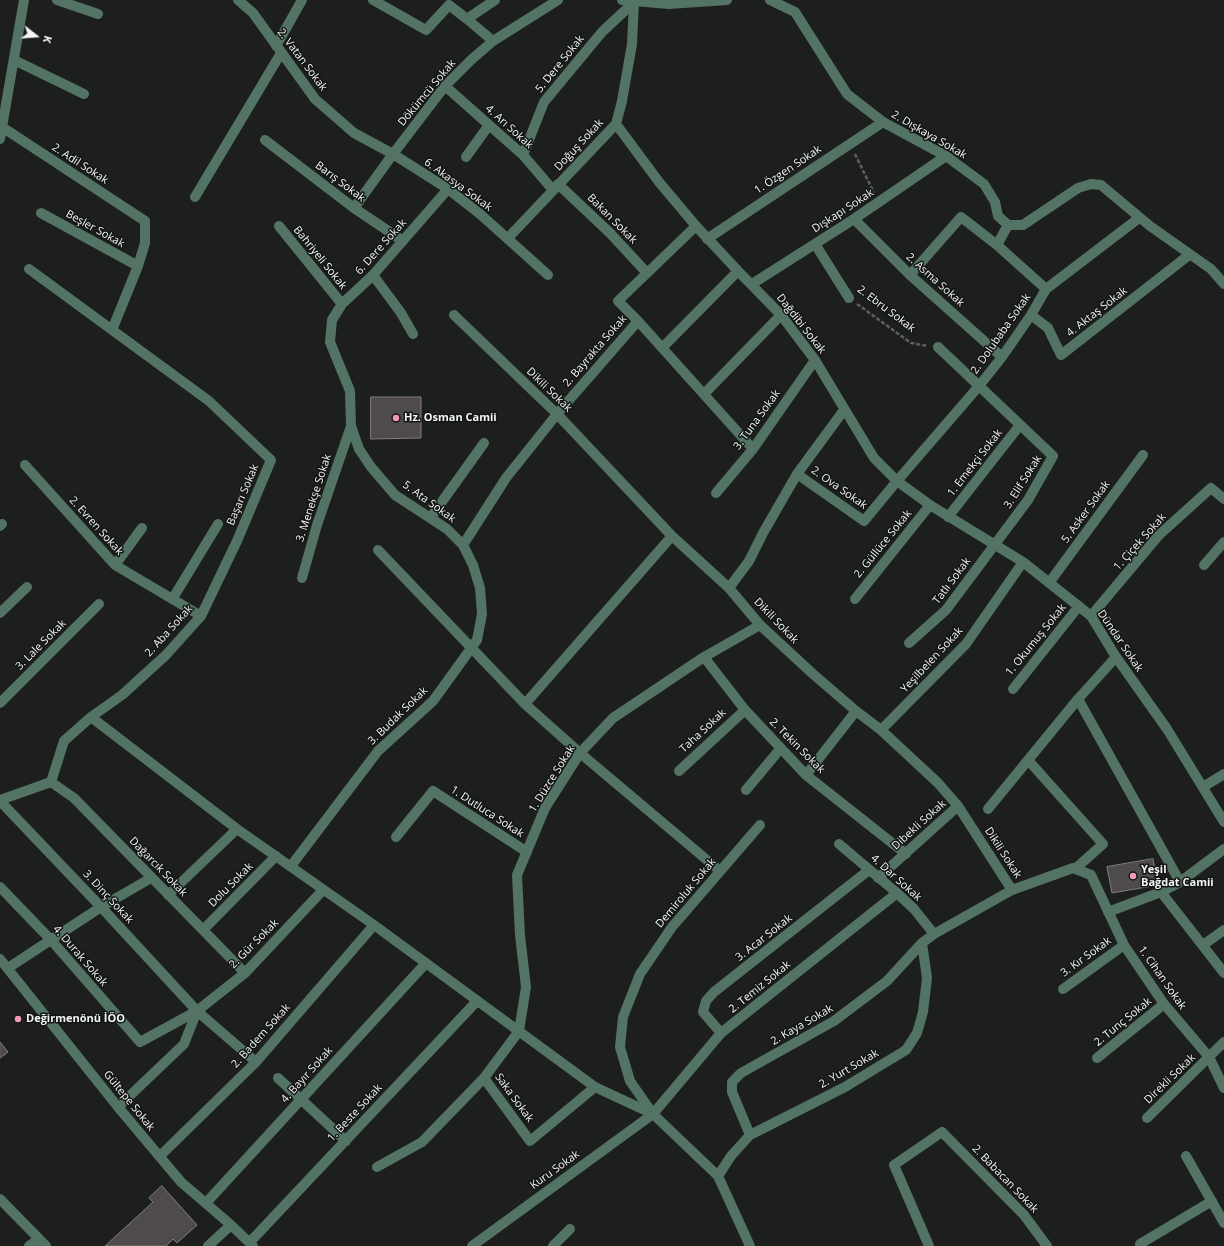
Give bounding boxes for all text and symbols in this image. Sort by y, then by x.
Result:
north arrow [16,16,56,56]
street label: 2. Vatan Sokak [274,26,330,94]
street label: 5. Dere Sokak [533,33,587,95]
text: K [40,34,56,45]
street label: Dökümcü Sokak [395,57,459,129]
street label: 4. Arı Sokak [482,102,536,152]
street label: 2. Dışkaya Sokak [889,108,969,162]
street label: Doğuş Sokak [552,116,606,174]
street label: 2. Adil Sokak [49,141,111,187]
street label: 1. Özgen Sokak [752,143,824,197]
street label: 6. Akasya Sokak [421,156,495,214]
street label: Barış Sokak [313,159,367,205]
street label: Dışkapı Sokak [810,186,876,236]
street label: Bakan Sokak [584,191,640,247]
street label: Beşler Sokak [63,207,127,251]
street label: 6. Dere Sokak [353,217,409,277]
street label: Bahriyeli Sokak [290,224,350,292]
street label: 2. Asma Sokak [903,250,967,310]
street label: 2. Ebru Sokak [854,283,918,335]
street label: 4. Aktaş Sokak [1064,284,1130,340]
street label: Dağdibi Sokak [774,291,828,357]
street label: 2. Dolubaba Sokak [968,291,1034,377]
street label: 2. Bayrakta Sokak [560,313,630,389]
street label: Dikili Sokak [524,365,574,415]
street label: 3. Tuna Sokak [731,387,783,453]
place label: Hz. Osman Camii [404,411,497,425]
marker: Hz. Osman Camii [391,413,401,423]
street label: 1. Emekçi Sokak [945,427,1005,499]
street label: 3. Menekşe Sokak [294,452,334,544]
street label: 3. Elif Sokak [1001,453,1045,511]
street label: Başarı Sokak [224,462,262,528]
street label: 2. Ova Sokak [808,464,870,512]
street label: 5. Ata Sokak [400,478,458,526]
street label: 5. Asker Sokak [1059,478,1113,546]
street label: 2. Evren Sokak [66,494,126,558]
street label: 2. Güllüce Sokak [852,507,914,581]
street label: 1. Çiçek Sokak [1111,511,1169,573]
street label: Tatlı Sokak [930,555,974,607]
street label: Dikili Sokak [751,596,801,646]
street label: 1. Okumuş Sokak [1003,601,1069,679]
street label: 2. Aba Sokak [142,602,196,660]
street label: Dündar Sokak [1094,607,1146,675]
street label: 3. Lale Sokak [13,617,69,673]
street label: Yeşilbelen Sokak [898,624,966,696]
street label: 3. Budak Sokak [365,684,431,748]
street label: Taha Sokak [677,706,729,756]
street label: 2. Tekin Sokak [767,716,827,776]
street label: 1. Düzce Sokak [526,743,578,815]
street label: 1. Dutluca Sokak [448,783,526,841]
street label: Dibekli Sokak [889,797,949,853]
street label: Dikili Sokak [982,825,1024,881]
street label: Dağarcık Sokak [126,834,190,900]
street label: 4. Dar Sokak [868,852,924,904]
street label: Demiroluk Sokak [653,856,719,930]
street label: Dolu Sokak [206,860,256,910]
place label: Yeşil Bağdat Camii [1141,863,1214,889]
street label: 3. Dinç Sokak [80,868,136,926]
marker: Yeşil Bağdat Camii [1128,871,1138,881]
street label: 3. Acar Sokak [733,912,795,964]
street label: 2. Gür Sokak [227,917,281,971]
street label: 4. Durak Sokak [50,923,110,989]
street label: 3. Kır Sokak [1058,934,1114,980]
street label: 1. Cihan Sokak [1135,944,1189,1012]
street label: 2. Temiz Sokak [726,958,794,1016]
street label: 2. Tunç Sokak [1092,995,1154,1049]
street label: 2. Badem Sokak [229,1001,293,1071]
street label: 2. Kaya Sokak [769,1002,835,1048]
place label: Değirmenönü İÖO [26,1012,125,1026]
marker: Değirmenönü İÖO [13,1014,23,1024]
street label: 4. Bayır Sokak [278,1044,336,1106]
street label: 2. Yurt Sokak [817,1047,881,1091]
street label: Direkli Sokak [1142,1051,1198,1107]
street label: Gültepe Sokak [101,1068,157,1134]
street label: Saka Sokak [492,1071,536,1125]
street label: 1. Beste Sokak [325,1081,385,1145]
street label: 2. Babacan Sokak [969,1142,1041,1216]
street label: Kuru Sokak [528,1148,582,1192]

